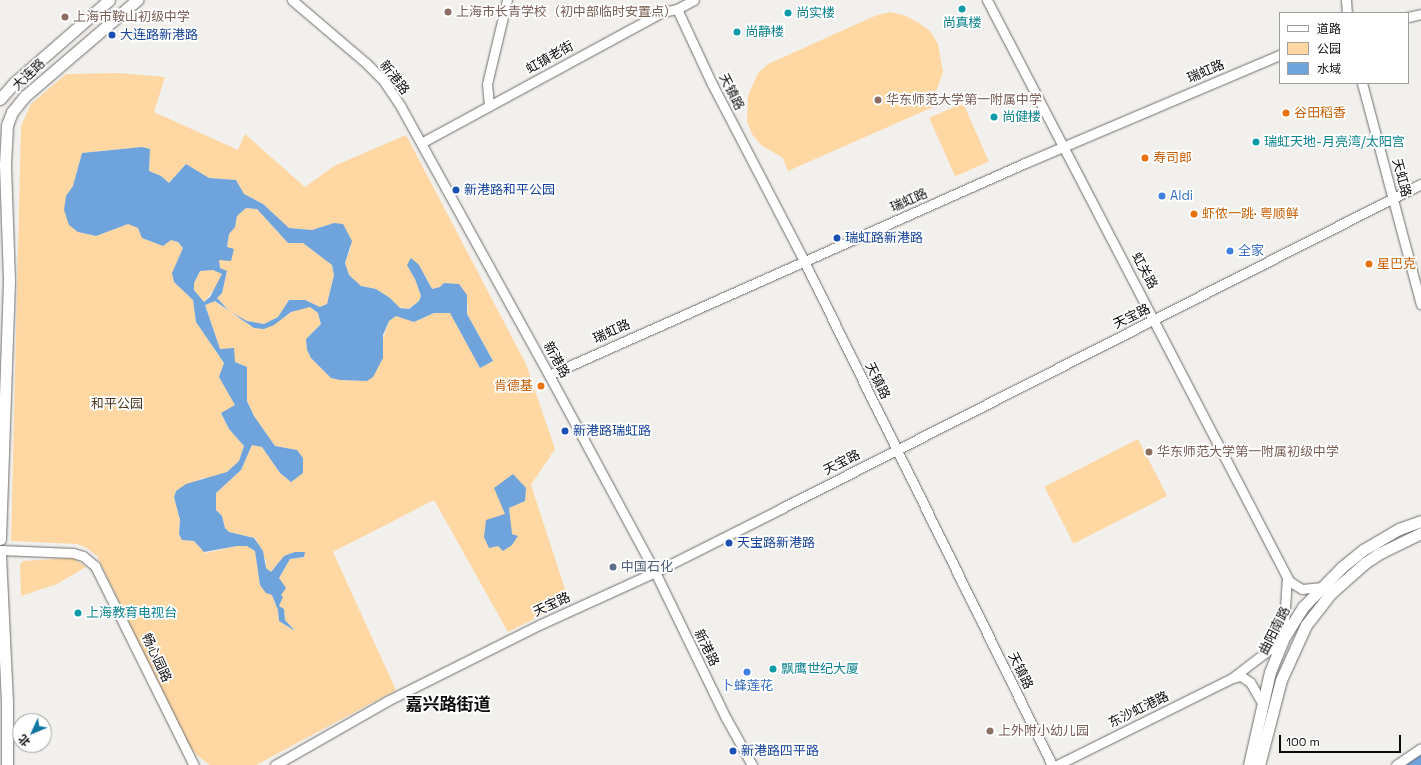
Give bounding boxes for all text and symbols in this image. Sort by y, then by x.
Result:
place label: 上海市长青学校（初中部临时安置点） [456,4,677,20]
marker: 尚真楼 [957,4,967,14]
place label: 尚实楼 [796,5,835,21]
marker: 上海市长青学校（初中部临时安置点） [443,7,453,17]
marker: 尚实楼 [783,8,793,18]
place label: 上海市鞍山初级中学 [73,9,190,25]
marker: 上海市鞍山初级中学 [60,12,70,22]
legend [1279,12,1409,84]
place label: 尚真楼 [943,15,981,31]
text: 道路 [1317,21,1341,37]
place label: 尚静楼 [745,24,784,40]
place label: 大连路新港路 [120,27,198,43]
marker: 尚静楼 [732,27,742,37]
marker: 大连路新港路 [107,30,117,40]
street label: 虹镇老街 [523,39,577,77]
text: 公园 [1317,41,1341,57]
street label: 大连路 [9,56,49,94]
street label: 瑞虹路 [1185,57,1227,87]
street label: 新港路 [376,58,412,98]
text: 水域 [1317,61,1341,77]
street label: 天镇路 [715,71,747,113]
place label: 华东师范大学第一附属中学 [886,92,1042,108]
marker: 华东师范大学第一附属中学 [873,95,883,105]
place label: 谷田稻香 [1294,105,1346,121]
marker: 谷田稻香 [1281,108,1291,118]
place label: 尚健楼 [1002,109,1041,125]
marker: 尚健楼 [989,112,999,122]
place label: 瑞虹天地-月亮湾/太阳宫 [1264,134,1405,150]
marker: 瑞虹天地-月亮湾/太阳宫 [1251,137,1261,147]
place label: 寿司郎 [1153,150,1192,166]
marker: 寿司郎 [1140,153,1150,163]
street label: 天虹路 [1388,157,1414,199]
place label: 新港路和平公园 [464,182,555,198]
marker: 新港路和平公园 [451,185,461,195]
street label: 瑞虹路 [888,186,930,216]
place label: Aldi [1170,188,1193,204]
marker: Aldi [1157,191,1167,201]
place label: 虾侬一跳· 粤顺鲜 [1202,206,1299,222]
marker: 虾侬一跳· 粤顺鲜 [1189,209,1199,219]
place label: 瑞虹路新港路 [845,230,923,246]
marker: 瑞虹路新港路 [832,233,842,243]
place label: 全家 [1238,243,1264,259]
marker: 全家 [1225,246,1235,256]
street label: 虹关路 [1128,250,1160,292]
place label: 星巴克 [1377,256,1416,272]
marker: 星巴克 [1364,259,1374,269]
street label: 天宝路 [1111,301,1153,333]
street label: 瑞虹路 [591,317,633,347]
street label: 新港路 [540,339,572,381]
street label: 天镇路 [861,360,893,402]
place label: 肯德基 [494,378,533,394]
marker: 肯德基 [536,381,546,391]
park label: 和平公园 [91,396,143,412]
place label: 新港路瑞虹路 [573,423,651,439]
marker: 新港路瑞虹路 [560,426,570,436]
place label: 华东师范大学第一附属初级中学 [1157,444,1339,460]
street label: 天宝路 [821,447,863,479]
marker: 华东师范大学第一附属初级中学 [1144,447,1154,457]
place label: 天宝路新港路 [737,535,815,551]
marker: 天宝路新港路 [724,538,734,548]
place label: 中国石化 [621,559,673,575]
marker: 中国石化 [608,562,618,572]
street label: 天宝路 [531,590,573,620]
street label: 曲阳南路 [1256,604,1294,658]
place label: 上海教育电视台 [86,605,177,621]
marker: 上海教育电视台 [73,608,83,618]
street label: 新港路 [690,627,722,669]
street label: 畅心园路 [138,631,174,685]
street label: 天镇路 [1004,650,1036,692]
place label: 飘鹰世纪大厦 [781,661,859,677]
marker: 飘鹰世纪大厦 [768,664,778,674]
marker: 卜蜂莲花 [742,667,752,677]
place label: 卜蜂莲花 [721,678,773,694]
street label: 东沙虹港路 [1106,689,1172,731]
district label: 嘉兴路街道 [406,695,490,715]
north arrow [12,713,52,753]
place label: 上外附小幼儿园 [998,723,1089,739]
marker: 上外附小幼儿园 [985,726,995,736]
scale bar [1281,727,1403,753]
text: 北 [15,732,33,749]
text: 100 m [1286,734,1320,750]
place label: 新港路四平路 [741,743,819,759]
marker: 新港路四平路 [728,746,738,756]

